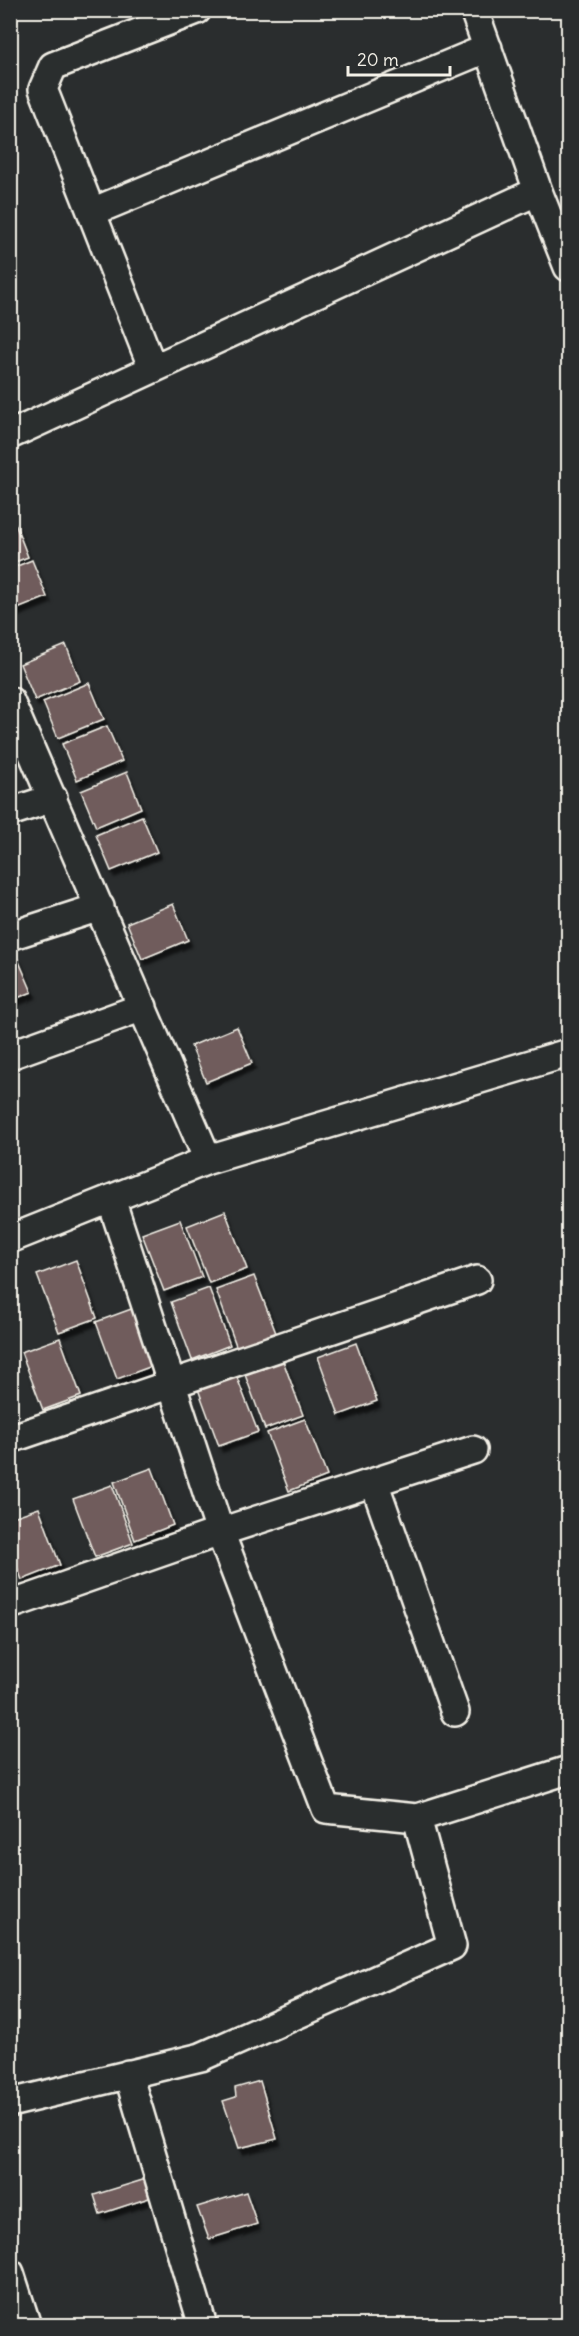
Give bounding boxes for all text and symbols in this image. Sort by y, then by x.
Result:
scale bar [348,39,450,77]
text: 20 m [357,48,399,71]

